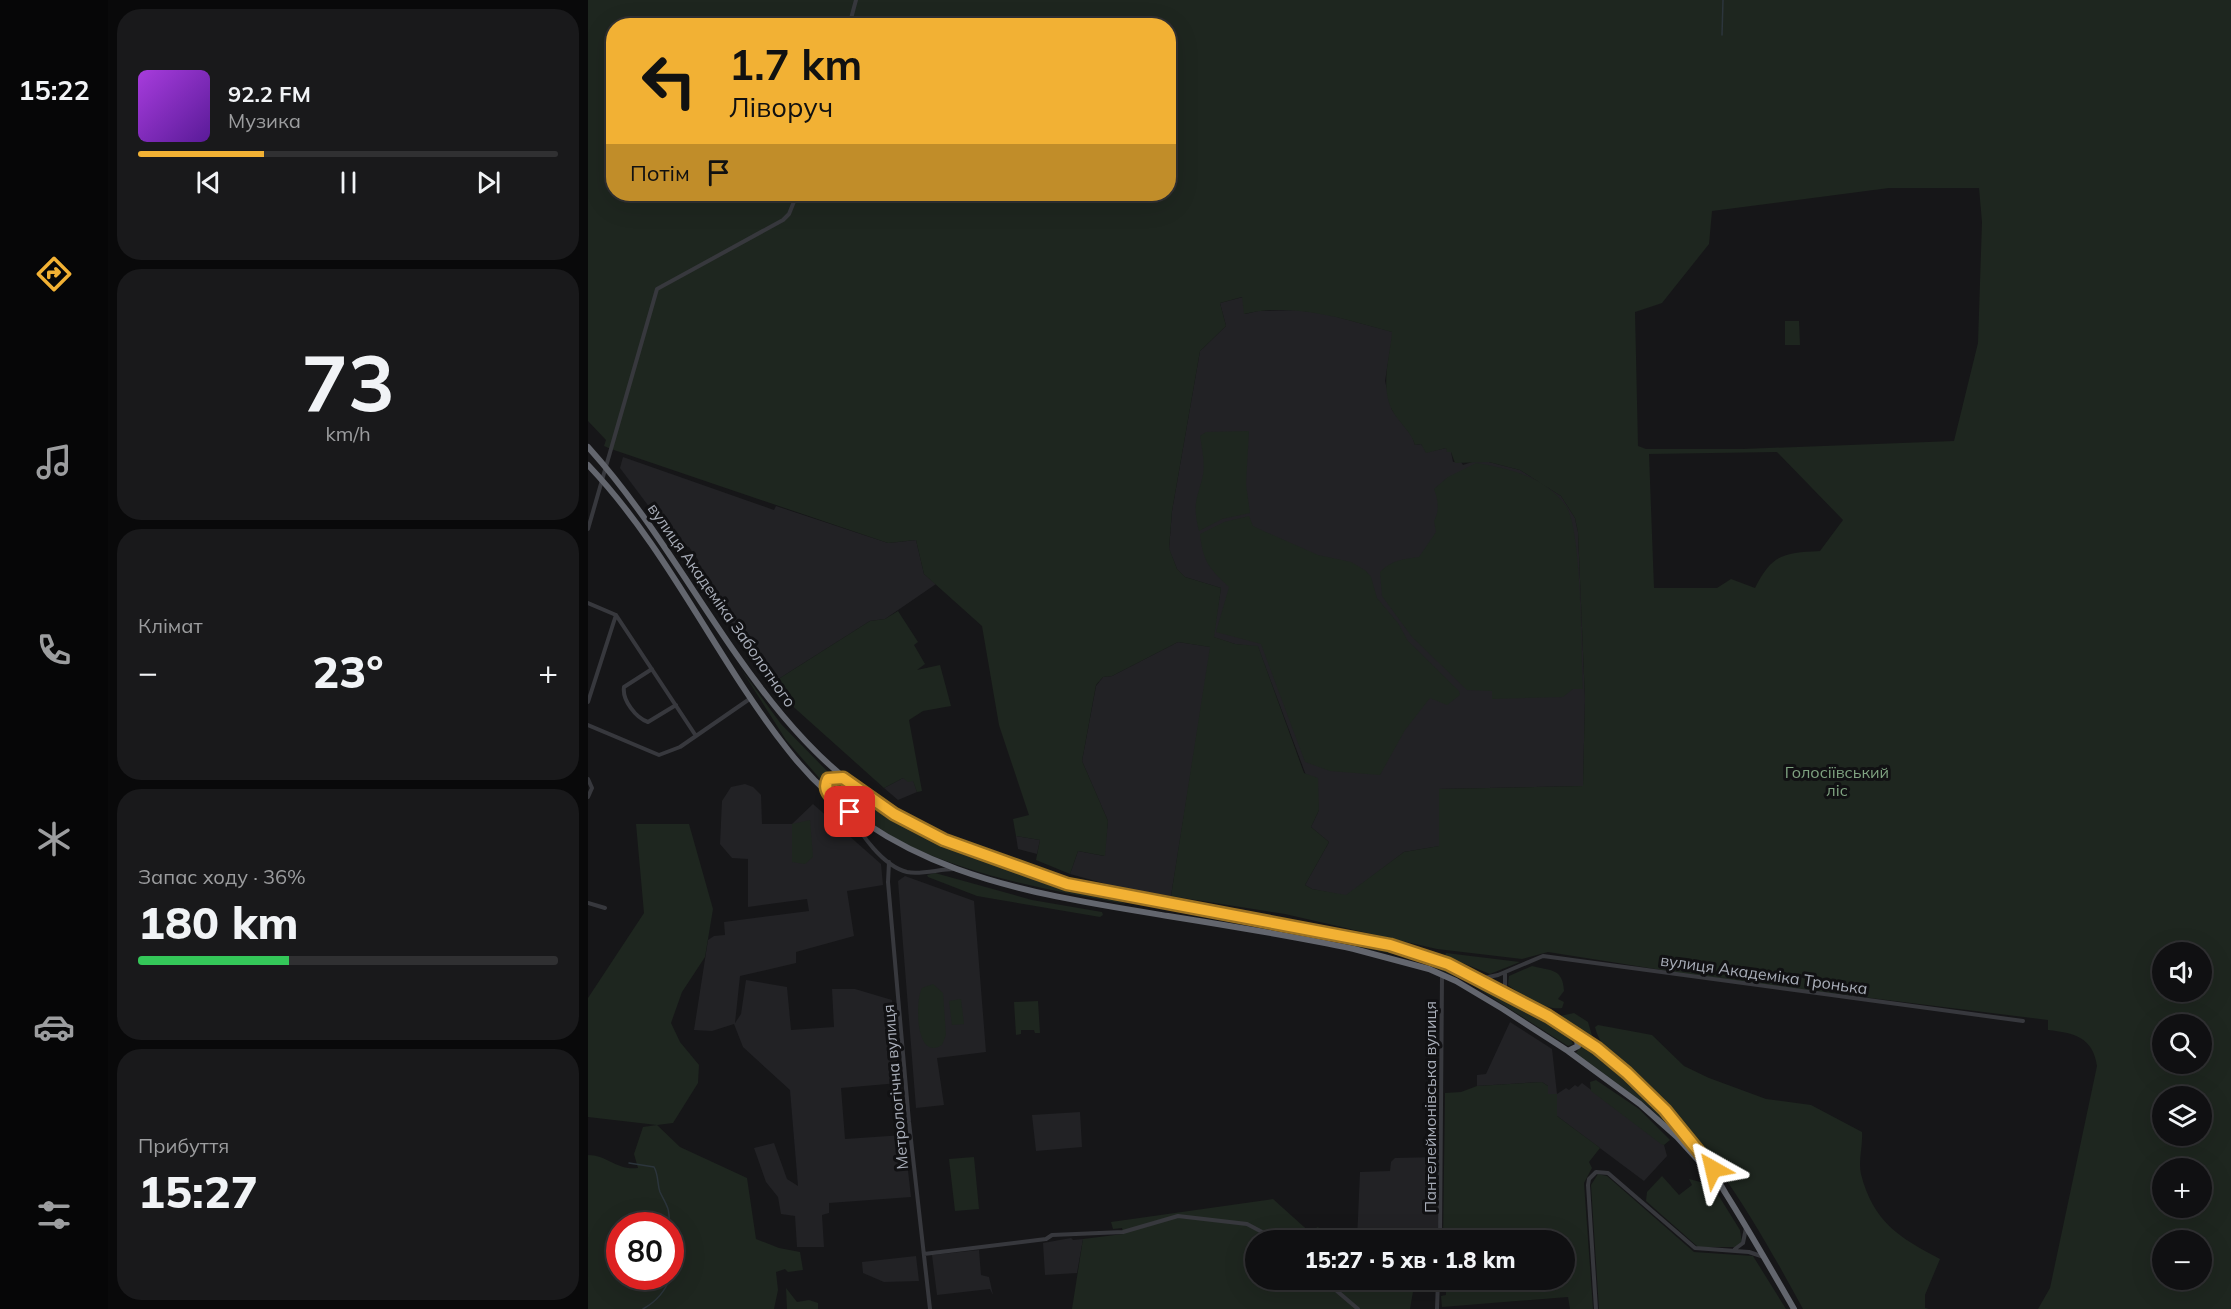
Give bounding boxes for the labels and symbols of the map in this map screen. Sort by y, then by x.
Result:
street label: вулиця Академіка Заболотного [644,499,800,711]
park label: Голосіївський ліс [1785,762,1889,800]
pin [824,786,875,837]
street label: вулиця Академіка Тронька [1659,950,1869,998]
street label: Пантелеймонівська вулиця [1420,1001,1440,1213]
street label: Метрологічна вулиця [878,1004,912,1170]
position arrow [1681,1137,1745,1201]
speed limit sign: 80 [606,1212,684,1290]

